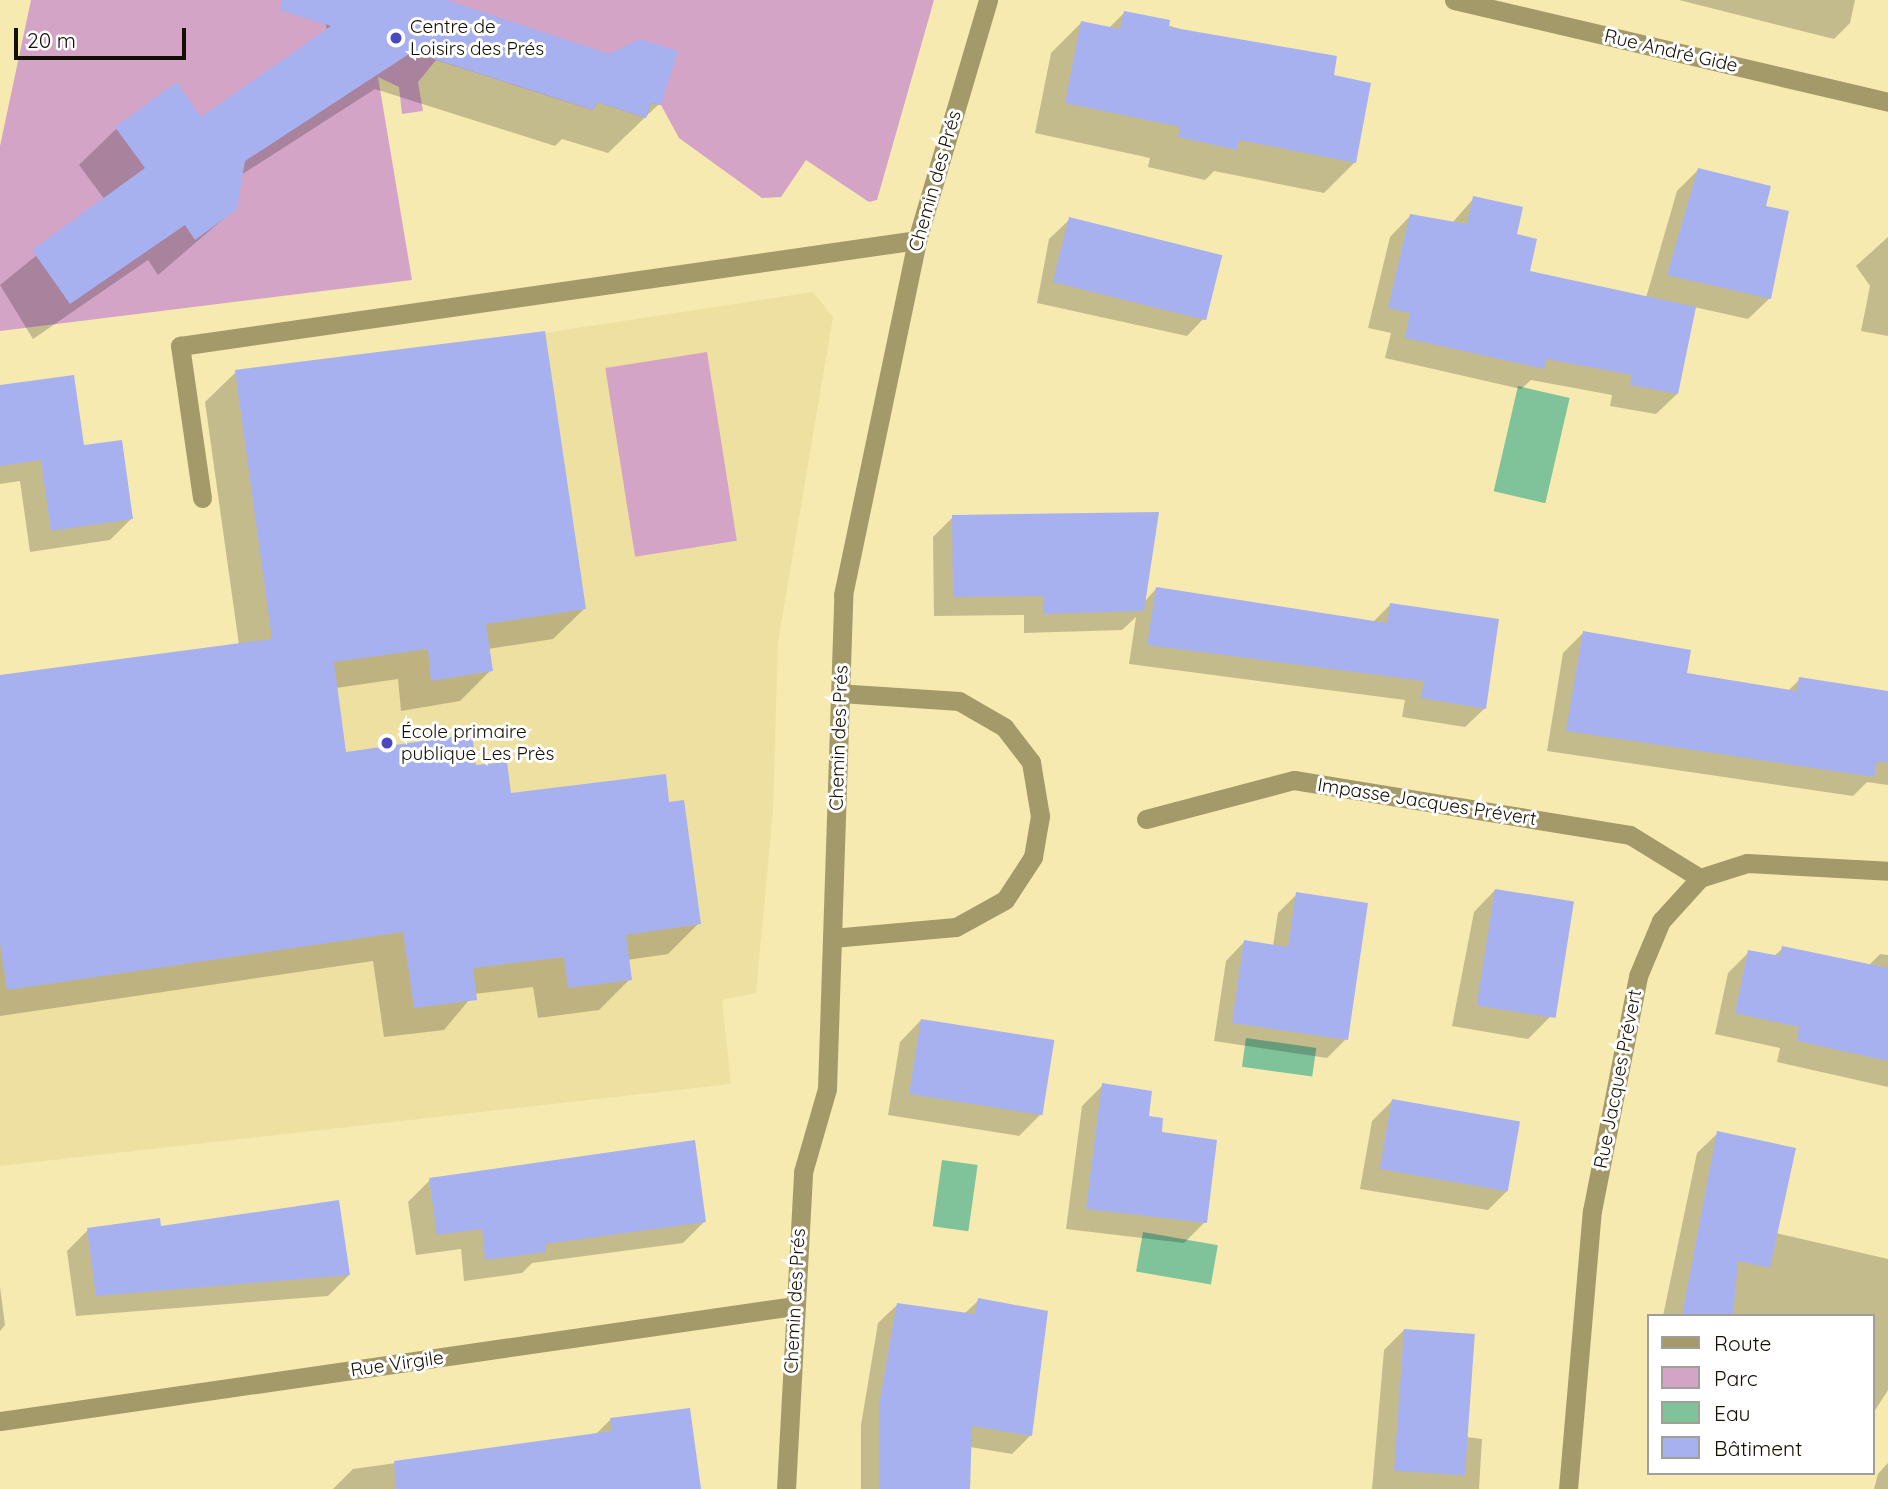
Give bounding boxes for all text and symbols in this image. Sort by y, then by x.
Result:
scale bar [18,14,189,58]
place label: Centre de Loisirs des Prés [410,16,544,60]
street label: Rue André Gide [1602,25,1740,77]
text: 20 m [27,27,76,53]
marker: Centre de Loisirs des Prés [388,30,404,46]
street label: Chemin des Prés [904,108,966,254]
street label: Chemin des Prés [825,665,853,811]
place label: École primaire publique Les Près [401,721,554,765]
marker: École primaire publique Les Près [379,735,395,751]
street label: Impasse Jacques Prévert [1316,773,1538,831]
street label: Rue Jacques Prévert [1589,988,1647,1170]
street label: Chemin des Prés [780,1228,810,1374]
legend [1646,1314,1874,1475]
text: Route [1714,1330,1771,1356]
street label: Rue Virgile [349,1346,445,1382]
text: Parc [1714,1365,1758,1391]
text: Eau [1714,1400,1750,1426]
text: Bâtiment [1714,1435,1802,1461]

